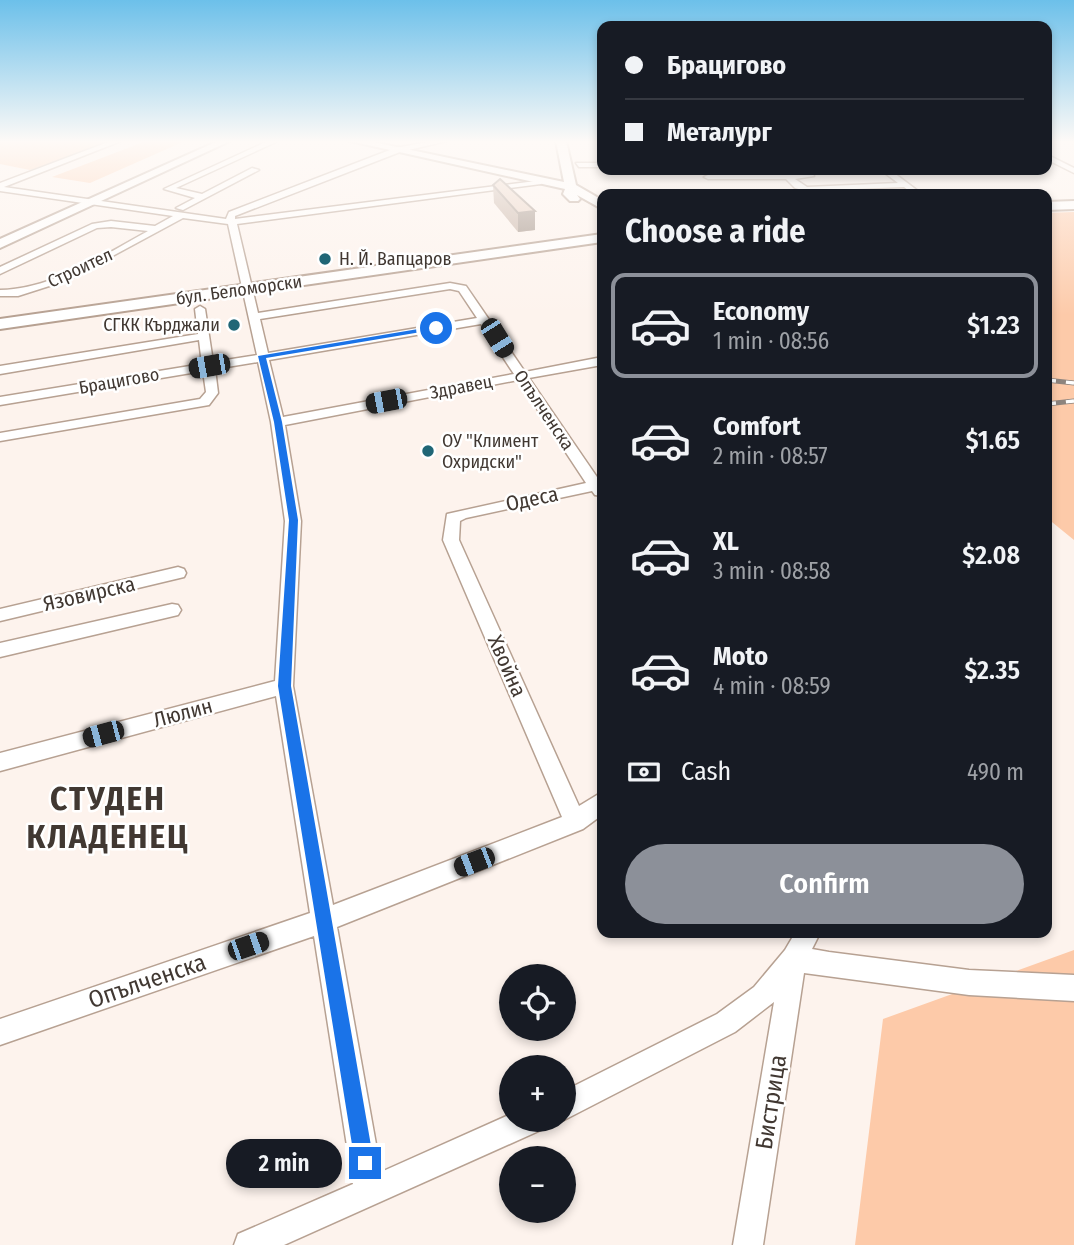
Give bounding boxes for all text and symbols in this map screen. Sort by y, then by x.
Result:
text: Брацигово [667,50,786,81]
text: Металург [667,117,772,148]
text: Choose a ride [625,212,806,250]
street label: Строител [44,243,116,293]
place label: Н. Й. Вапцаров [339,248,452,270]
marker: Н. Й. Вапцаров [317,251,333,267]
street label: бул. Беломорски [175,270,303,310]
icon: car [629,294,692,357]
text: Economy [713,296,809,327]
text: $1.23 [967,310,1020,341]
route start [420,312,452,344]
place label: СГКК Кърджали [103,314,220,336]
car [477,315,518,361]
marker: СГКК Кърджали [226,317,242,333]
text: 1 min · 08:56 [713,327,829,355]
car [187,352,232,380]
street label: Брацигово [77,363,161,399]
street label: Опълченска [509,366,579,454]
street label: Здравец [428,370,495,404]
car [364,387,409,415]
icon: car [629,409,692,472]
text: Comfort [713,411,801,442]
text: $1.65 [966,425,1020,456]
place label: ОУ "Климент Охридски" [442,430,539,473]
text: 2 min · 08:57 [713,442,828,470]
marker: ОУ "Климент Охридски" [420,443,436,459]
street label: Одеса [503,481,561,517]
icon: car [629,524,692,587]
text: XL [713,526,739,557]
text: $2.08 [962,540,1020,571]
text: 3 min · 08:58 [713,557,831,585]
street label: Язовирска [40,571,138,617]
street label: Хвойна [482,631,532,701]
icon: car [629,639,692,702]
text: Moto [713,641,768,672]
text: $2.35 [964,655,1020,686]
text: 4 min · 08:59 [713,672,831,700]
street label: Люлин [151,693,215,733]
car [80,718,127,750]
icon: cash [625,753,663,791]
text: Cash [681,756,731,787]
text: 490 m [967,758,1024,786]
district label: СТУДЕН КЛАДЕНЕЦ [26,779,190,857]
button: Confirm [625,844,1024,924]
car [451,845,498,879]
car [225,929,272,963]
street label: Опълченска [85,948,209,1014]
map controls [499,964,576,1223]
button: locate [499,964,576,1041]
street label: Бистрица [750,1053,792,1151]
button: + [499,1055,576,1132]
callout: 2 min [225,1138,340,1188]
button: − [499,1146,576,1223]
route end [349,1147,381,1179]
text: 2 min [258,1149,310,1177]

